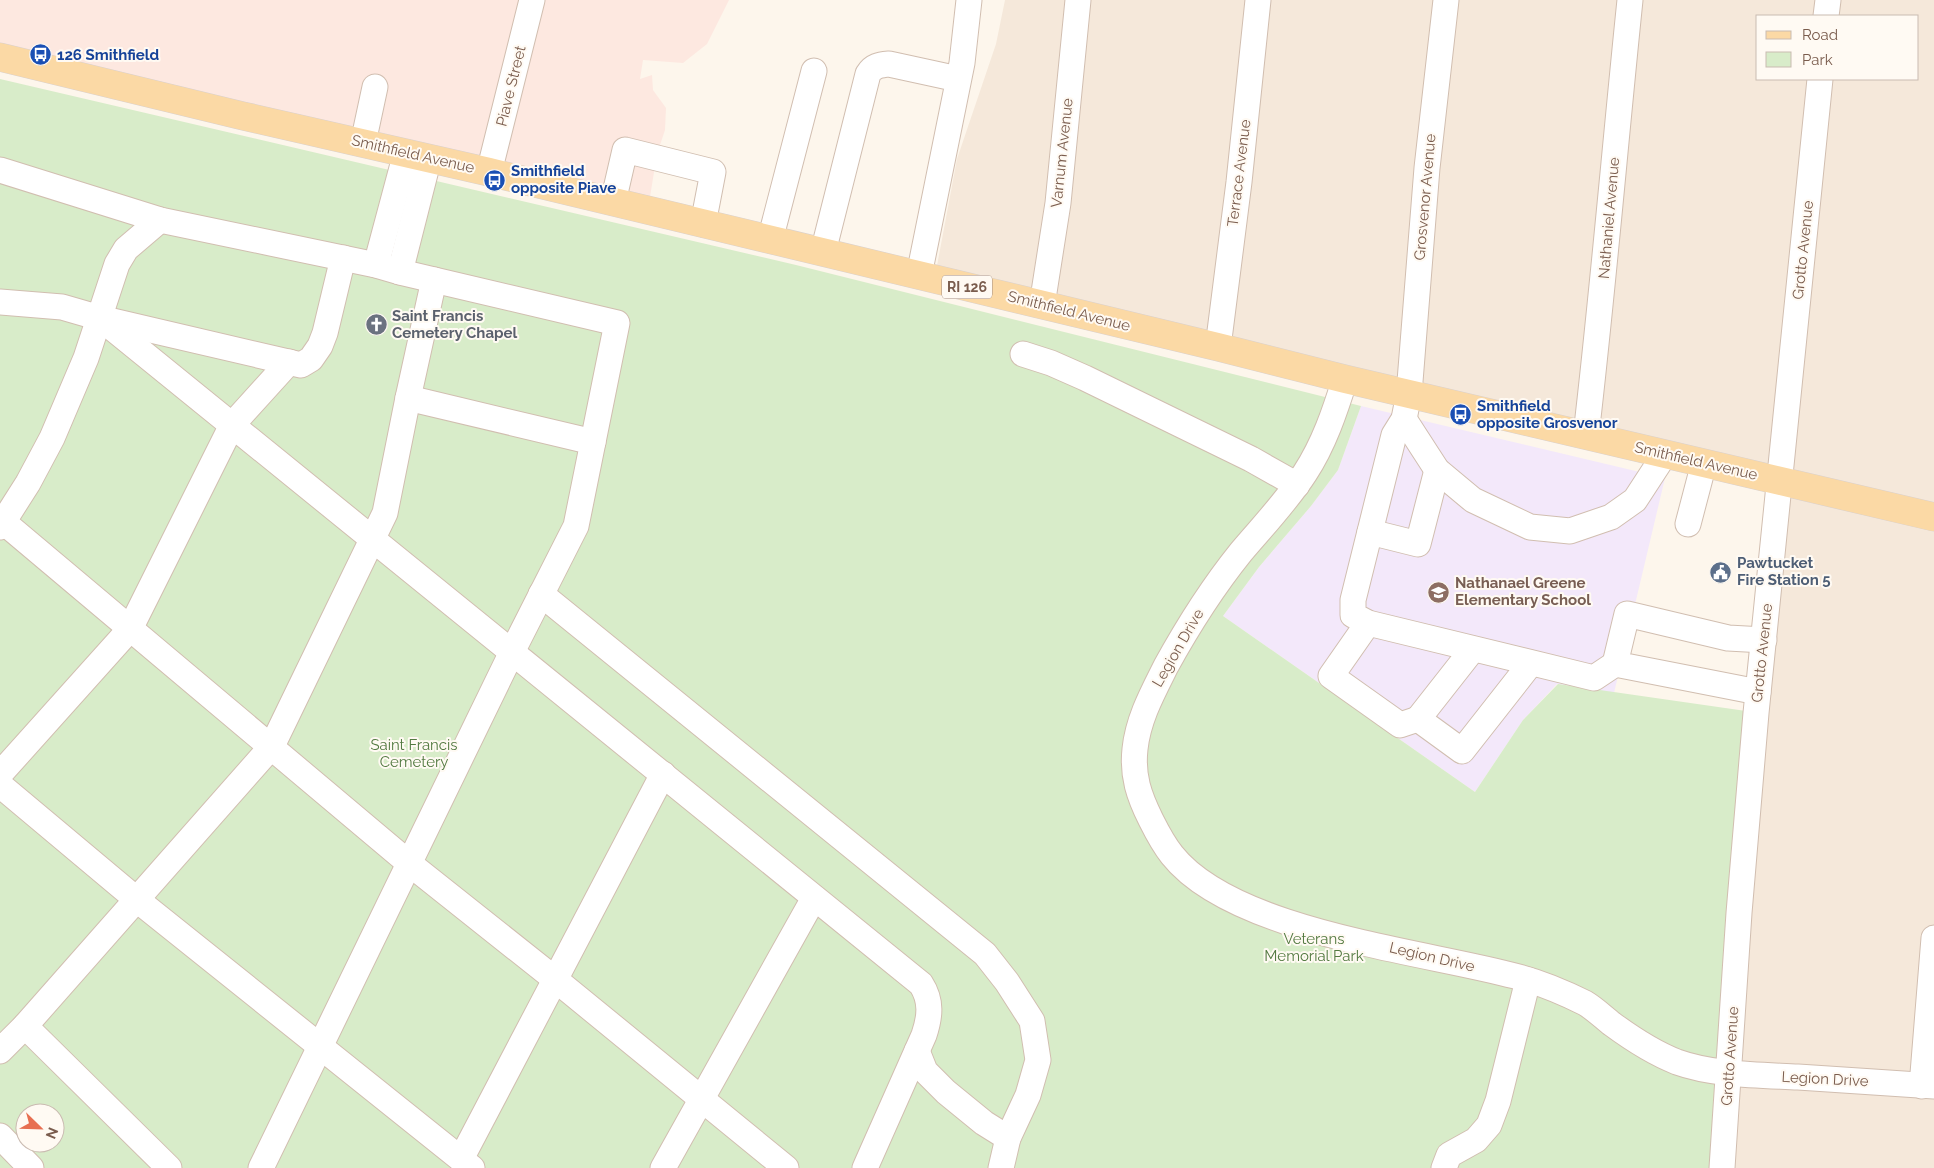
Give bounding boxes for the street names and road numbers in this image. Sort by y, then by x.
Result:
street label: Piave Street [492,44,530,128]
street label: Varnum Avenue [1047,97,1077,209]
street label: Terrace Avenue [1223,118,1255,228]
street label: Smithfield Avenue [350,131,476,177]
street label: Grosvenor Avenue [1411,133,1440,261]
street label: Nathaniel Avenue [1595,156,1623,280]
street label: Grotto Avenue [1789,199,1817,300]
road number: RI 126 [942,276,992,298]
street label: Smithfield Avenue [1006,287,1132,335]
street label: Smithfield Avenue [1633,438,1759,484]
street label: Grotto Avenue [1748,602,1776,703]
street label: Legion Drive [1148,606,1208,690]
street label: Legion Drive [1387,938,1477,976]
street label: Grotto Avenue [1718,1006,1742,1106]
street label: Legion Drive [1781,1068,1869,1090]

